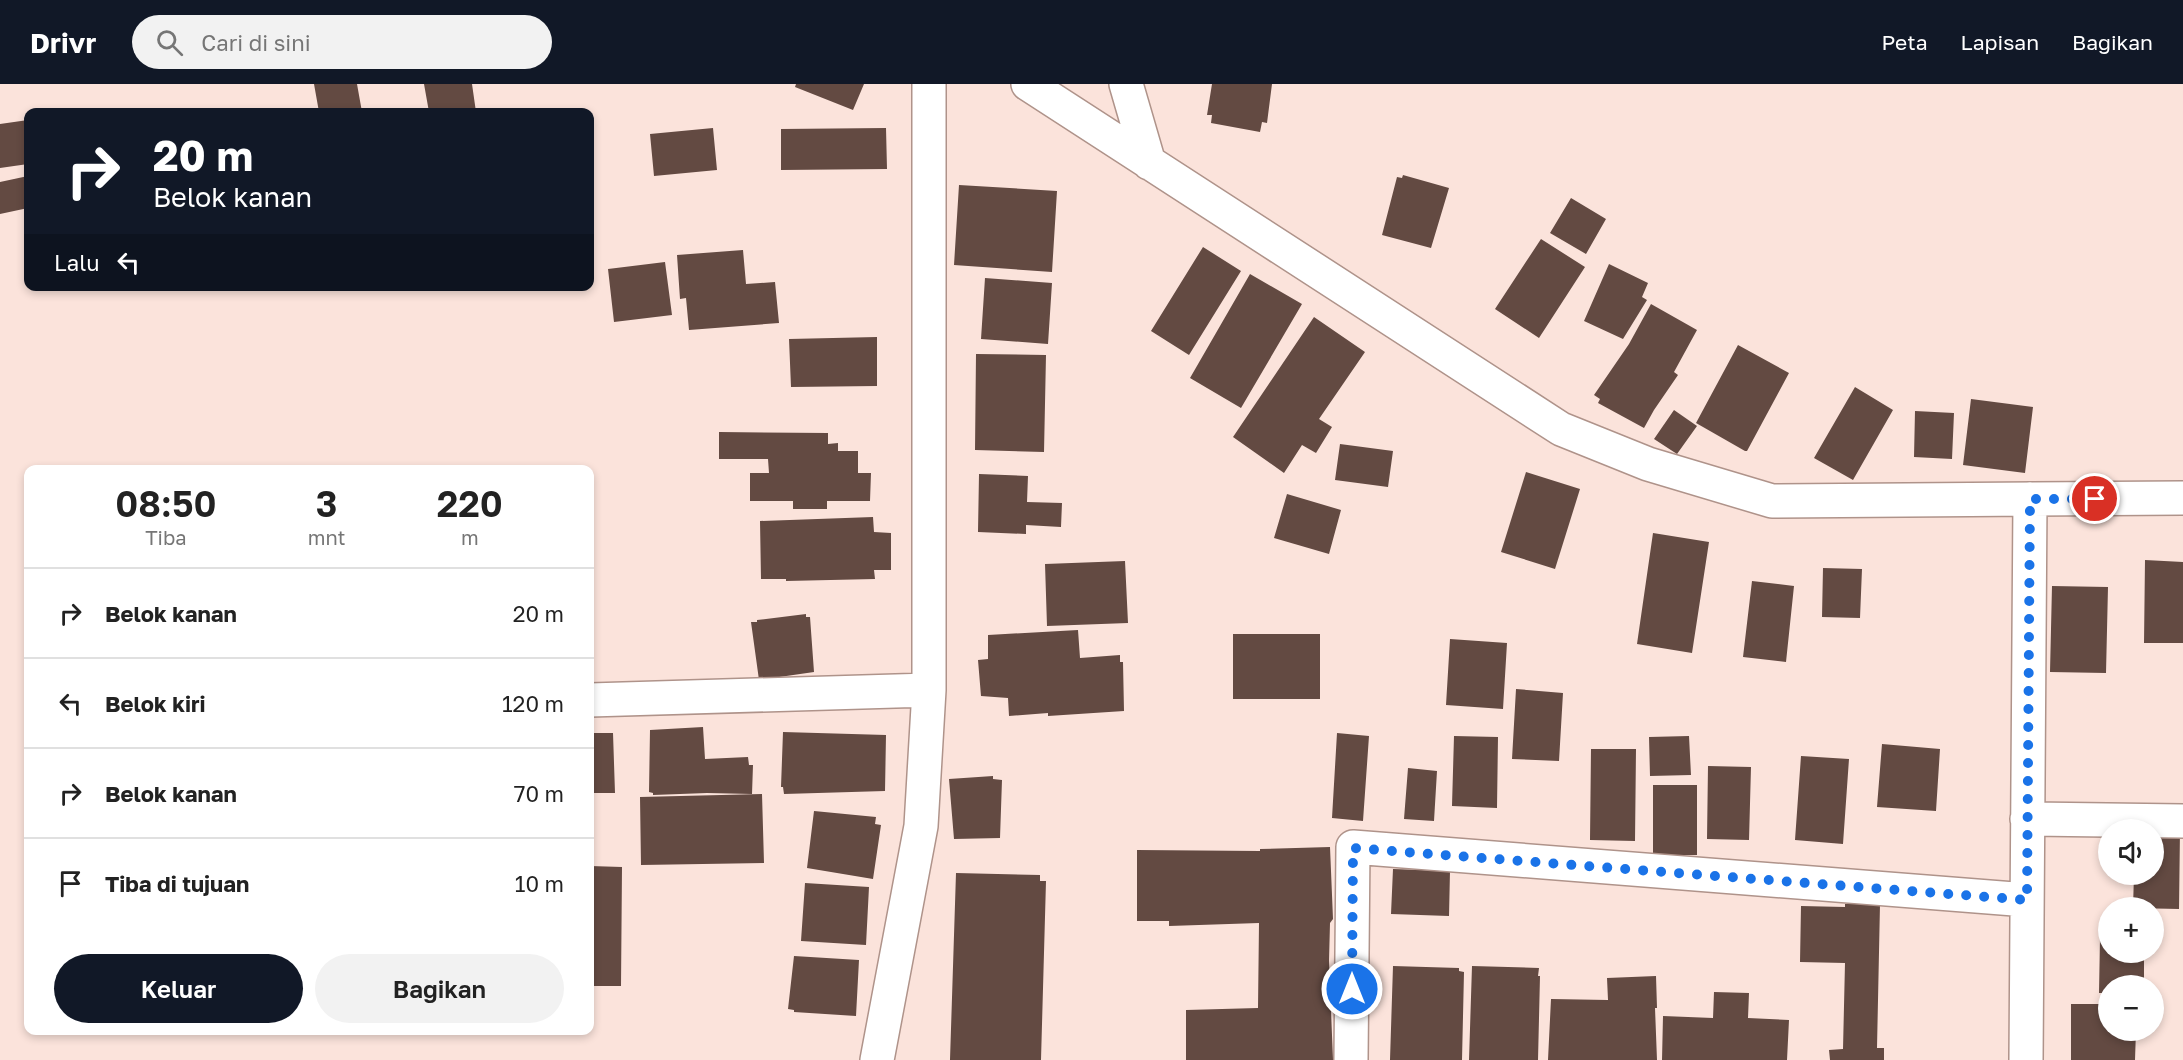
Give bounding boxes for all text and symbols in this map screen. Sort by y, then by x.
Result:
search box [132,15,552,69]
text: Drivr [30,26,96,59]
icon: search [153,26,186,59]
text: Cari di sini [201,29,311,56]
text: Peta [1882,29,1928,55]
text: Lapisan [1961,29,2039,55]
text: Bagikan [2072,29,2153,55]
text: 20 m [153,130,253,180]
icon: right [54,132,132,210]
text: Belok kanan [153,181,312,213]
icon: left [112,246,145,279]
text: Lalu [54,249,100,276]
pin [2069,473,2120,524]
text: 08:50 [115,482,217,525]
text: 3 [316,482,337,525]
text: 220 [437,482,503,525]
icon: arrive [2078,482,2111,515]
text: Tiba [145,525,187,549]
text: mnt [308,525,346,549]
text: m [461,525,479,549]
icon: right [54,597,87,630]
text: Belok kanan [105,600,237,627]
text: 20 m [513,600,564,627]
icon: left [54,687,87,720]
text: Belok kiri [105,690,206,717]
text: 120 m [502,690,564,717]
icon: right [54,777,87,810]
text: Belok kanan [105,780,237,807]
text: 70 m [514,780,564,807]
map controls [2098,819,2164,1041]
button: sound [2098,819,2164,885]
icon: arrive [54,867,87,900]
text: Tiba di tujuan [105,870,249,897]
text: 10 m [515,870,564,897]
button: + [2098,897,2164,963]
button: Keluar [54,954,303,1023]
button: Bagikan [315,954,564,1023]
position arrow [1320,957,1384,1021]
button: − [2098,975,2164,1041]

